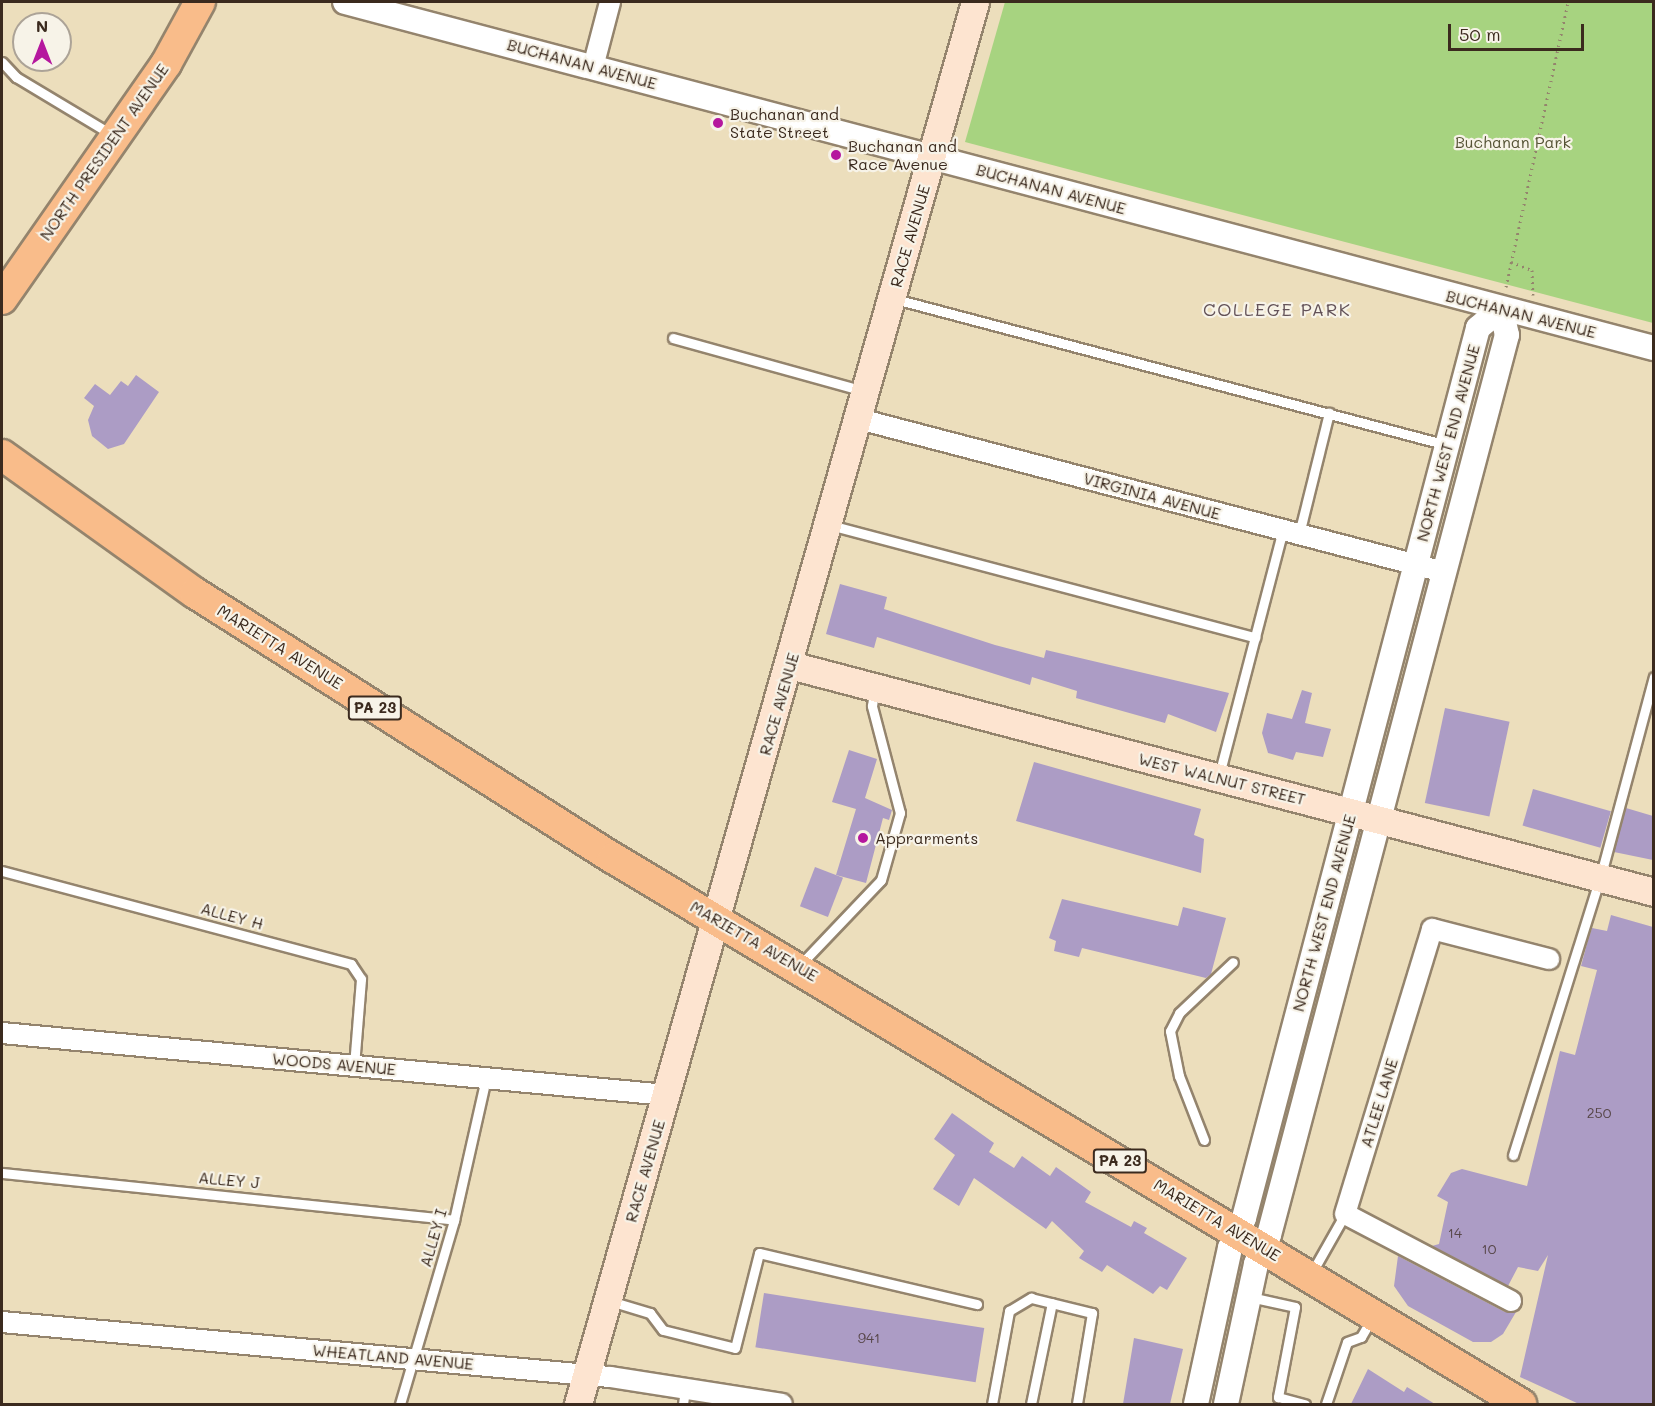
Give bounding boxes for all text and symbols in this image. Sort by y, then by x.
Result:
north arrow [12,12,72,72]
scale bar [1451,12,1588,50]
text: N [36,15,48,36]
text: 50 m [1459,22,1501,46]
street label: BUCHANAN AVENUE [505,35,659,93]
street label: NORTH PRESIDENT AVENUE [36,60,172,244]
place label: Buchanan and State Street [730,104,839,142]
marker: Buchanan and State Street [711,116,725,130]
park label: Buchanan Park [1455,132,1571,152]
place label: Buchanan and Race Avenue [848,136,957,174]
marker: Buchanan and Race Avenue [829,148,843,162]
street label: BUCHANAN AVENUE [974,160,1128,218]
street label: RACE AVENUE [886,182,934,290]
street label: BUCHANAN AVENUE [1444,286,1598,342]
district label: COLLEGE PARK [1203,298,1351,320]
street label: NORTH WEST END AVENUE [1412,342,1484,544]
street label: VIRGINIA AVENUE [1081,468,1223,524]
street label: MARIETTA AVENUE [214,601,346,693]
street label: RACE AVENUE [755,650,803,758]
road number: PA 23 [346,696,404,720]
street label: WEST WALNUT STREET [1136,749,1308,809]
street label: NORTH WEST END AVENUE [1288,812,1360,1014]
place label: Apprarments [875,828,978,848]
marker: Apprarments [856,831,870,845]
street label: MARIETTA AVENUE [687,897,821,985]
street label: ALLEY H [199,898,265,934]
street label: WOODS AVENUE [271,1049,397,1079]
street label: ATLEE LANE [1356,1056,1402,1150]
house number: 250 [1587,1105,1611,1121]
street label: RACE AVENUE [621,1117,669,1225]
road number: PA 23 [1092,1149,1148,1173]
street label: ALLEY J [198,1168,260,1192]
street label: MARIETTA AVENUE [1150,1175,1284,1265]
street label: ALLEY I [416,1207,450,1269]
house number: 14 [1448,1225,1462,1241]
house number: 10 [1482,1241,1496,1257]
house number: 941 [858,1330,880,1346]
street label: WHEATLAND AVENUE [312,1340,474,1374]

